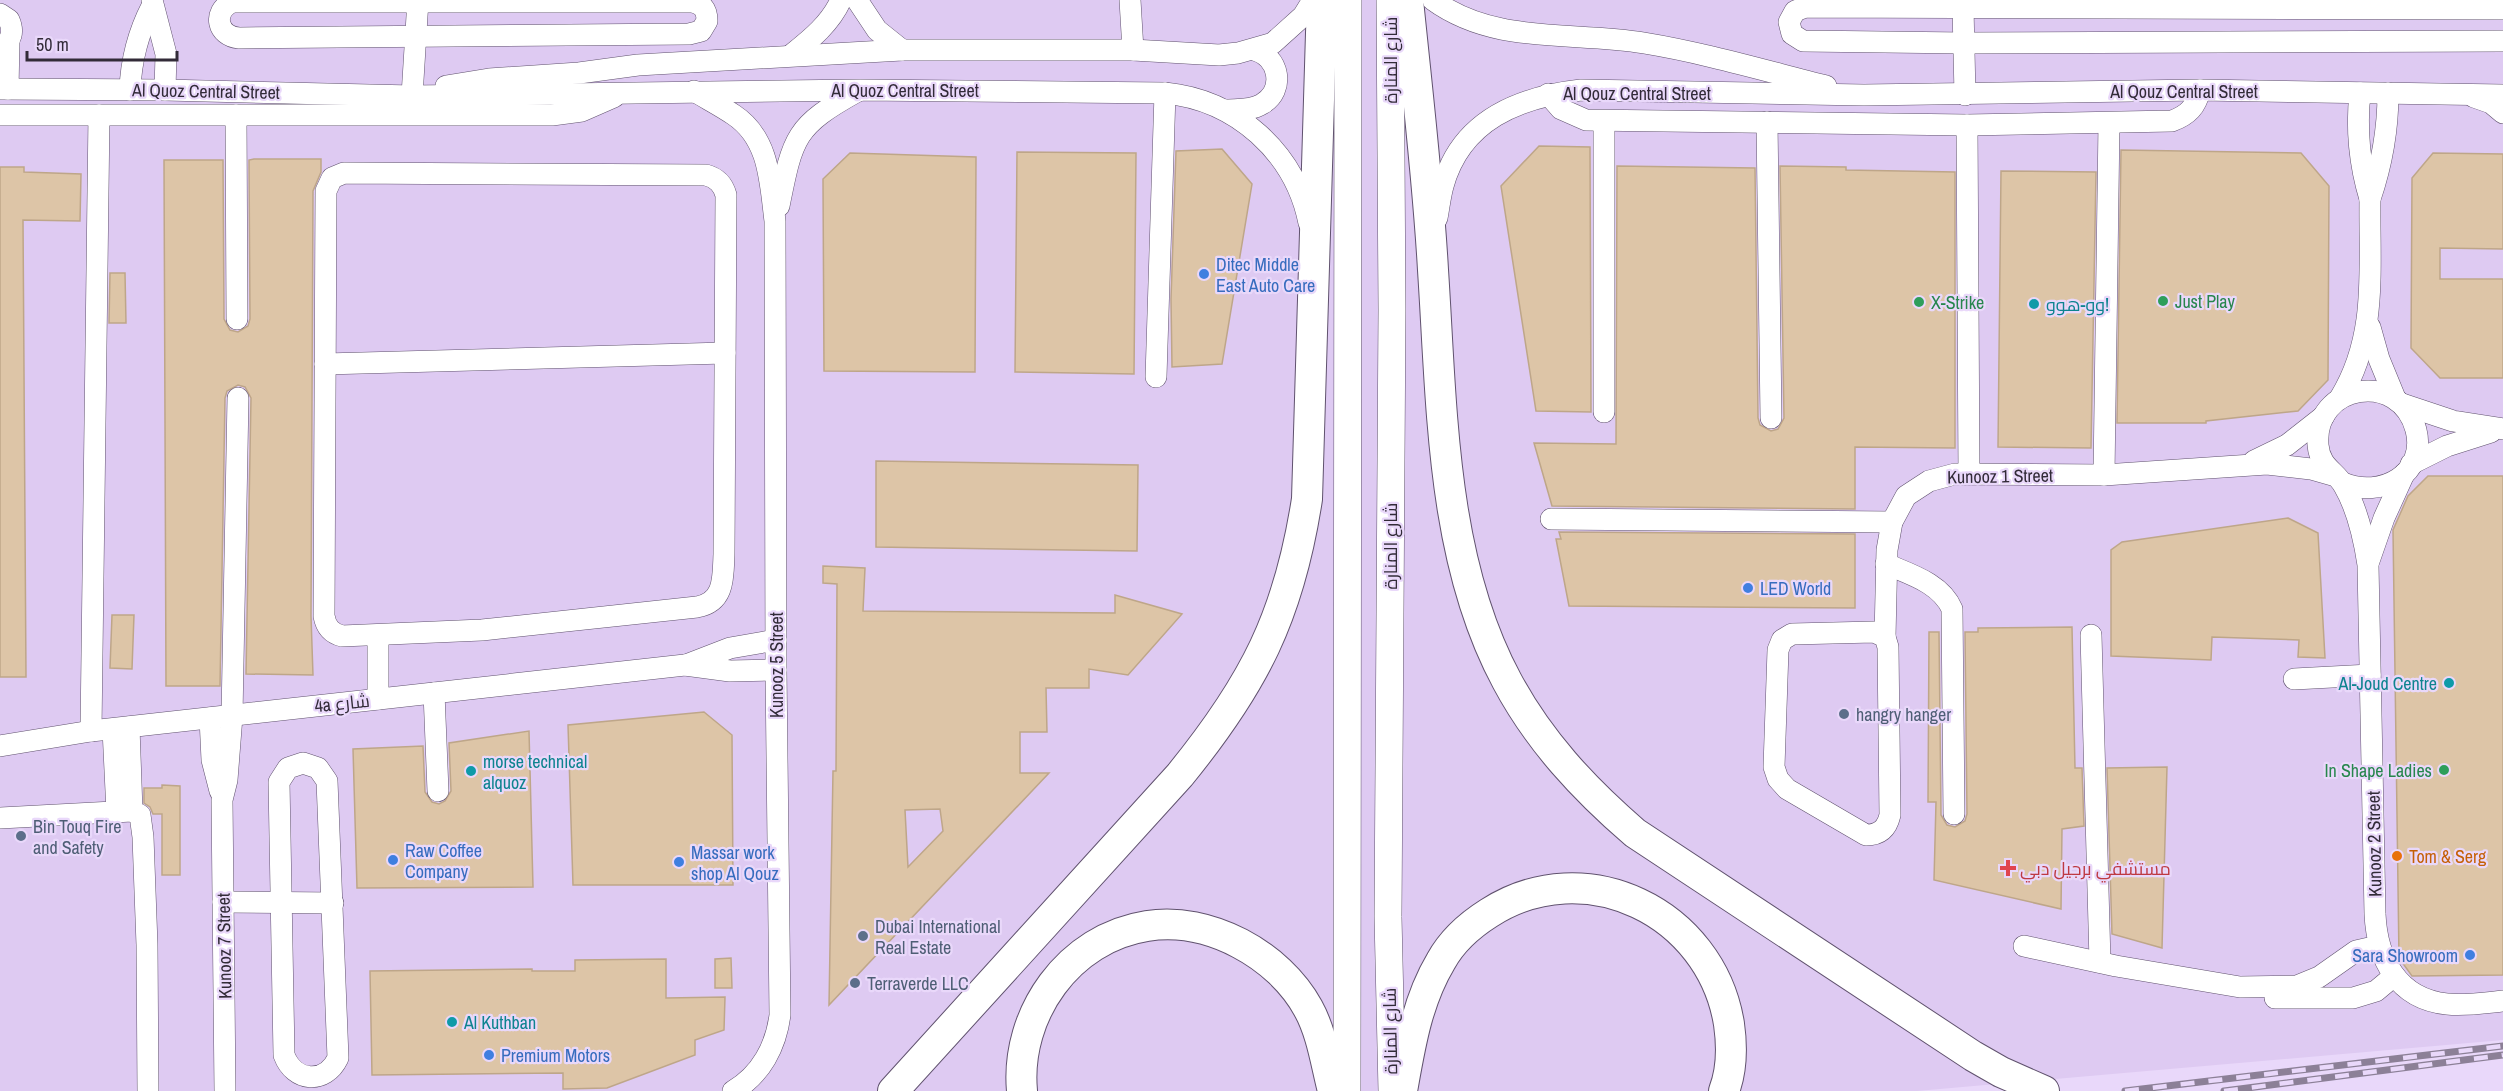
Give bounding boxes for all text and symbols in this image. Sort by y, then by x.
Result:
street label: شارع المنارة [1378,17,1403,103]
scale bar [27,24,177,62]
text: 50 m [36,32,69,57]
street label: Al Quoz Central Street [131,77,280,105]
street label: Al Quoz Central Street [830,78,979,103]
street label: Al Qouz Central Street [2109,79,2258,104]
street label: Al Qouz Central Street [1562,81,1711,106]
place label: Ditec Middle East Auto Care [1216,252,1315,298]
marker: Ditec Middle East Auto Care [1197,267,1211,281]
place label: Just Play [2175,289,2236,314]
place label: X-Strike [1931,290,1984,315]
place label: وو-هوو! [2046,292,2109,317]
marker: Just Play [2156,294,2170,308]
marker: X-Strike [1912,295,1926,309]
marker: وو-هوو! [2027,297,2041,311]
street label: Kunooz 1 Street [1947,463,2053,489]
street label: شارع المنارة [1378,503,1403,589]
place label: LED World [1760,576,1831,601]
marker: LED World [1741,581,1755,595]
street label: Kunooz 5 Street [764,612,789,718]
place label: Al-Joud Centre [2338,671,2437,696]
marker: Al-Joud Centre [2442,676,2456,690]
street label: 4a شارع [313,688,371,718]
place label: hangry hanger [1856,702,1951,727]
marker: hangry hanger [1837,707,1851,721]
place label: morse technical alquoz [483,749,587,795]
place label: In Shape Ladies [2324,758,2432,783]
marker: In Shape Ladies [2437,763,2451,777]
marker: morse technical alquoz [464,764,478,778]
street label: Kunooz 2 Street [2361,791,2387,897]
place label: Bin Touq Fire and Safety [33,814,121,860]
marker: Bin Touq Fire and Safety [14,829,28,843]
place label: Raw Coffee Company [405,838,482,884]
place label: Massar work shop Al Qouz [691,840,779,886]
place label: Tom & Serg [2409,844,2487,869]
marker: Tom & Serg [2390,849,2404,863]
marker: Raw Coffee Company [386,853,400,867]
marker: Massar work shop Al Qouz [672,855,686,869]
place label: مستشفي برجيل دبي [2020,856,2171,883]
marker: مستشفي برجيل دبي [2001,861,2015,875]
street label: Kunooz 7 Street [211,893,237,999]
place label: Dubai International Real Estate [875,914,1001,960]
marker: Dubai International Real Estate [856,929,870,943]
place label: Sara Showroom [2352,943,2458,968]
marker: Sara Showroom [2463,948,2477,962]
place label: Terraverde LLC [867,971,969,996]
marker: Terraverde LLC [848,976,862,990]
street label: شارع المنارة [1377,987,1403,1075]
place label: Al Kuthban [463,1010,536,1035]
marker: Al Kuthban [445,1015,459,1029]
place label: Premium Motors [501,1043,610,1068]
marker: Premium Motors [482,1048,496,1062]

